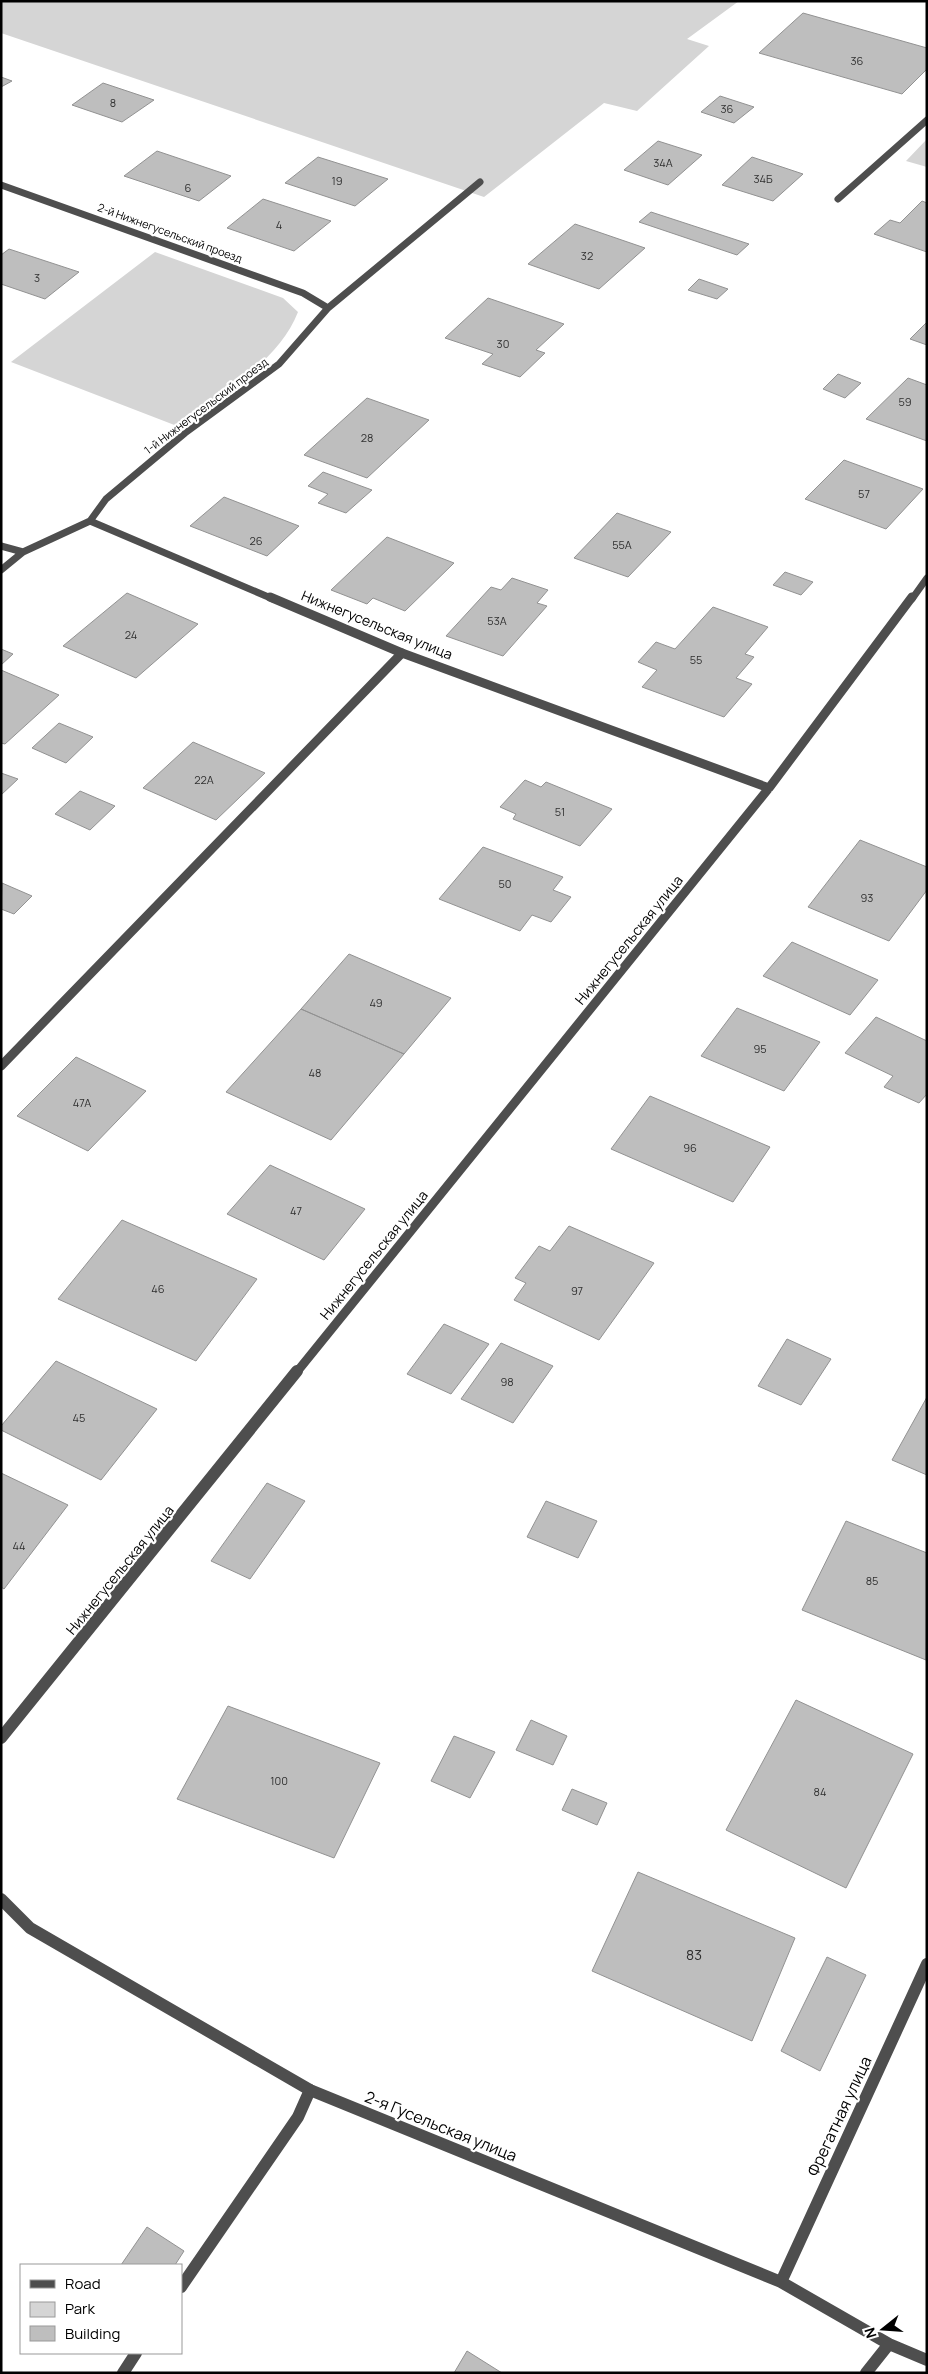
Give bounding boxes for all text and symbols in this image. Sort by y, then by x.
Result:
house number: 36 [851,53,864,68]
house number: 8 [110,95,116,110]
house number: 36 [721,101,734,116]
house number: 34А [653,155,673,170]
house number: 34Б [753,171,773,186]
house number: 19 [331,173,343,188]
house number: 6 [185,180,192,195]
street label: 2-й Нижнегусельский проезд [96,199,245,266]
house number: 4 [276,217,282,232]
house number: 32 [581,248,593,263]
house number: 3 [34,270,40,285]
house number: 30 [497,336,509,351]
street label: 1-й Нижнегусельский проезд [141,354,271,457]
house number: 59 [898,394,912,409]
house number: 28 [361,430,373,445]
house number: 57 [858,486,870,501]
house number: 26 [249,533,263,548]
house number: 55А [612,537,632,552]
street label: Нижнегусельская улица [299,586,456,664]
house number: 53А [487,613,507,628]
house number: 24 [125,627,137,642]
house number: 55 [690,652,702,667]
house number: 22А [194,772,214,787]
house number: 51 [555,804,565,819]
street label: Нижнегусельская улица [570,871,687,1008]
house number: 50 [498,876,512,891]
house number: 93 [861,890,873,905]
house number: 49 [369,995,383,1010]
house number: 95 [753,1041,767,1056]
house number: 48 [309,1065,321,1080]
house number: 47А [73,1095,91,1110]
house number: 96 [683,1140,697,1155]
street label: Нижнегусельская улица [315,1186,432,1323]
house number: 47 [290,1203,302,1218]
house number: 46 [151,1281,165,1296]
house number: 97 [571,1283,583,1298]
house number: 98 [500,1374,514,1389]
house number: 45 [73,1410,85,1425]
street label: Нижнегусельская улица [61,1501,178,1638]
house number: 44 [12,1538,26,1553]
house number: 85 [866,1573,878,1588]
house number: 100 [270,1773,288,1788]
house number: 84 [814,1784,826,1799]
house number: 83 [686,1945,702,1964]
street label: Фрегатная улица [802,2052,876,2180]
street label: 2-я Гусельская улица [362,2085,520,2167]
legend [20,2264,182,2354]
text: Road [65,2273,101,2294]
text: Park [65,2298,95,2319]
north arrow [858,2304,908,2354]
text: Building [65,2323,120,2344]
text: N [860,2325,881,2341]

